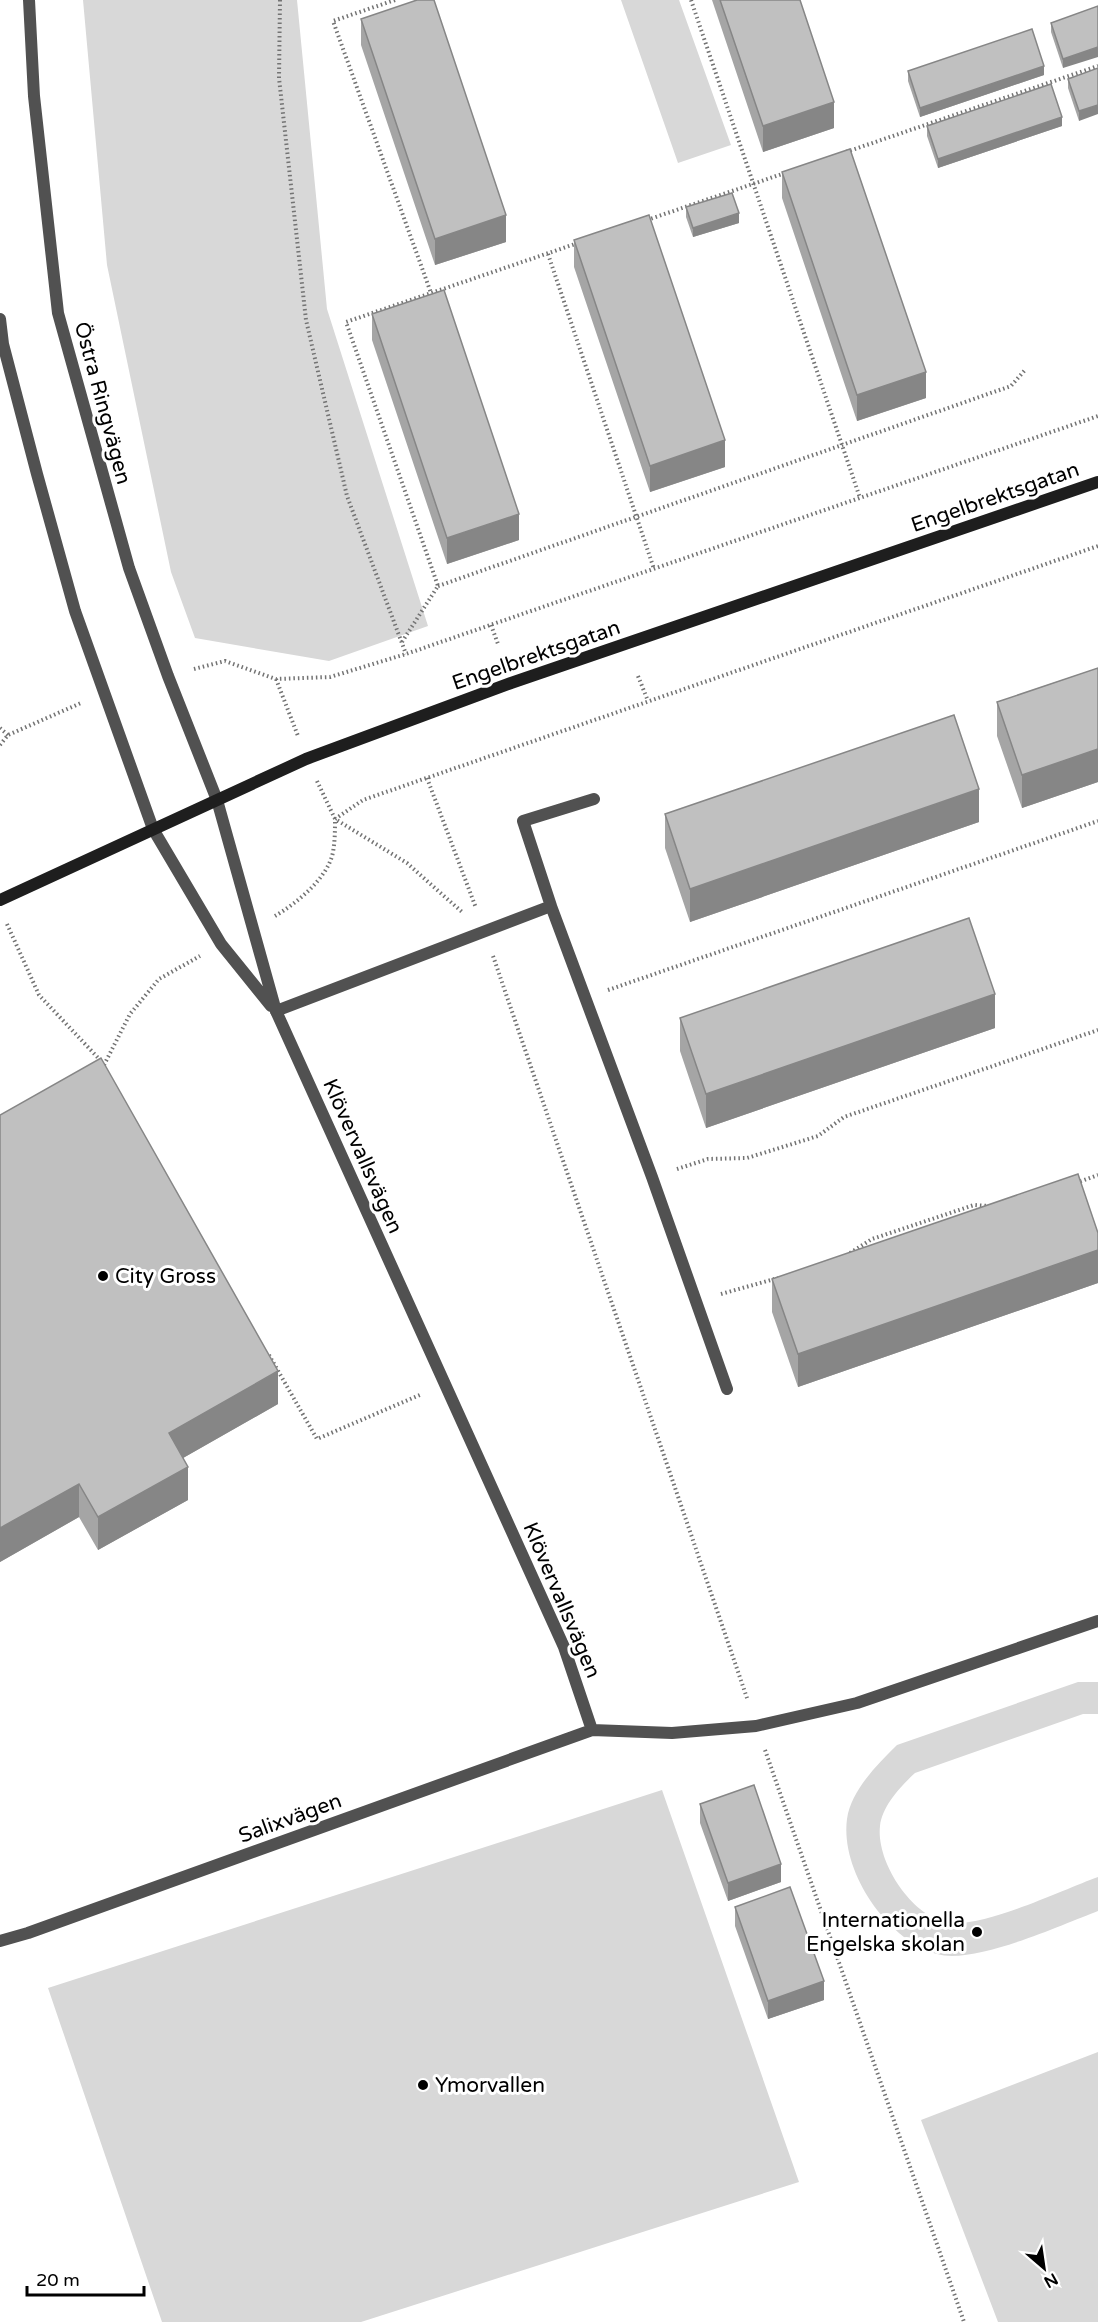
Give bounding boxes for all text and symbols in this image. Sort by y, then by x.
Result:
street label: Östra Ringvägen [69,319,136,487]
street label: Engelbrektsgatan [908,457,1083,538]
street label: Engelbrektsgatan [449,615,624,696]
street label: Klövervallsvägen [317,1075,408,1237]
place label: City Gross [115,1264,216,1289]
marker: City Gross [96,1269,110,1283]
street label: Klövervallsvägen [517,1519,606,1682]
street label: Salixvägen [235,1788,345,1849]
place label: Internationella Engelska skolan [806,1908,965,1957]
marker: Internationella Engelska skolan [970,1925,984,1939]
place label: Ymorvallen [435,2073,545,2098]
marker: Ymorvallen [416,2078,430,2092]
north arrow [1014,2238,1074,2298]
scale bar [27,2259,144,2297]
text: N [1040,2268,1061,2292]
text: 20 m [36,2269,80,2291]

